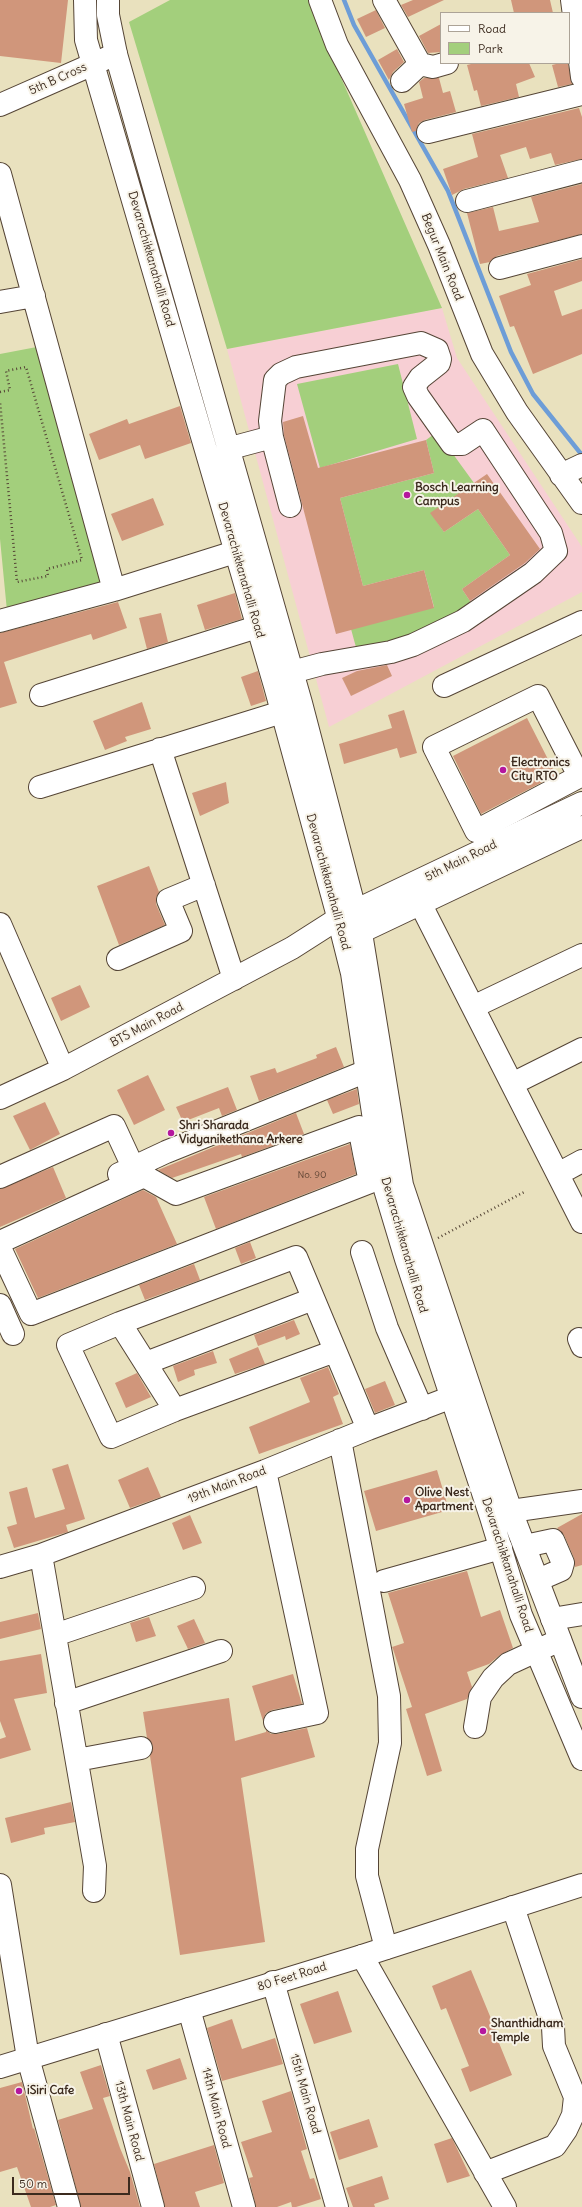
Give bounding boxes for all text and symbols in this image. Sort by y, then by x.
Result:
legend [440,12,570,64]
text: Road [478,21,506,36]
text: Park [478,41,503,56]
street label: 5th B Cross [27,60,89,98]
street label: Devarachikkanahalli Road [125,189,177,329]
street label: Begur Main Road [418,211,466,303]
place label: Bosch Learning Campus [415,481,499,509]
marker: Bosch Learning Campus [402,490,412,500]
street label: Devarachikkanahalli Road [215,500,267,640]
place label: Electronics City RTO [511,756,570,784]
marker: Electronics City RTO [498,765,508,775]
street label: Devarachikkanahalli Road [303,812,353,952]
street label: 5th Main Road [423,837,499,885]
street label: BTS Main Road [108,1000,186,1050]
place label: Shri Sharada Vidyanikethana Arkere [179,1119,303,1147]
marker: Shri Sharada Vidyanikethana Arkere [166,1128,176,1138]
house number: No. 90 [297,1169,327,1181]
street label: Devarachikkanahalli Road [378,1175,430,1315]
street label: 19th Main Road [186,1463,268,1507]
place label: Olive Nest Apartment [415,1486,473,1514]
marker: Olive Nest Apartment [402,1495,412,1505]
street label: Devarachikkanahalli Road [478,1496,536,1634]
street label: 80 Feet Road [256,1960,328,1994]
place label: Shanthidham Temple [491,2017,563,2045]
marker: Shanthidham Temple [478,2026,488,2036]
street label: 15th Main Road [287,2052,323,2136]
street label: 14th Main Road [198,2066,234,2150]
street label: 13th Main Road [111,2079,147,2163]
place label: iSiri Cafe [27,2084,74,2098]
marker: iSiri Cafe [14,2086,24,2096]
scale bar [14,2169,132,2195]
text: 50 m [19,2176,47,2191]

